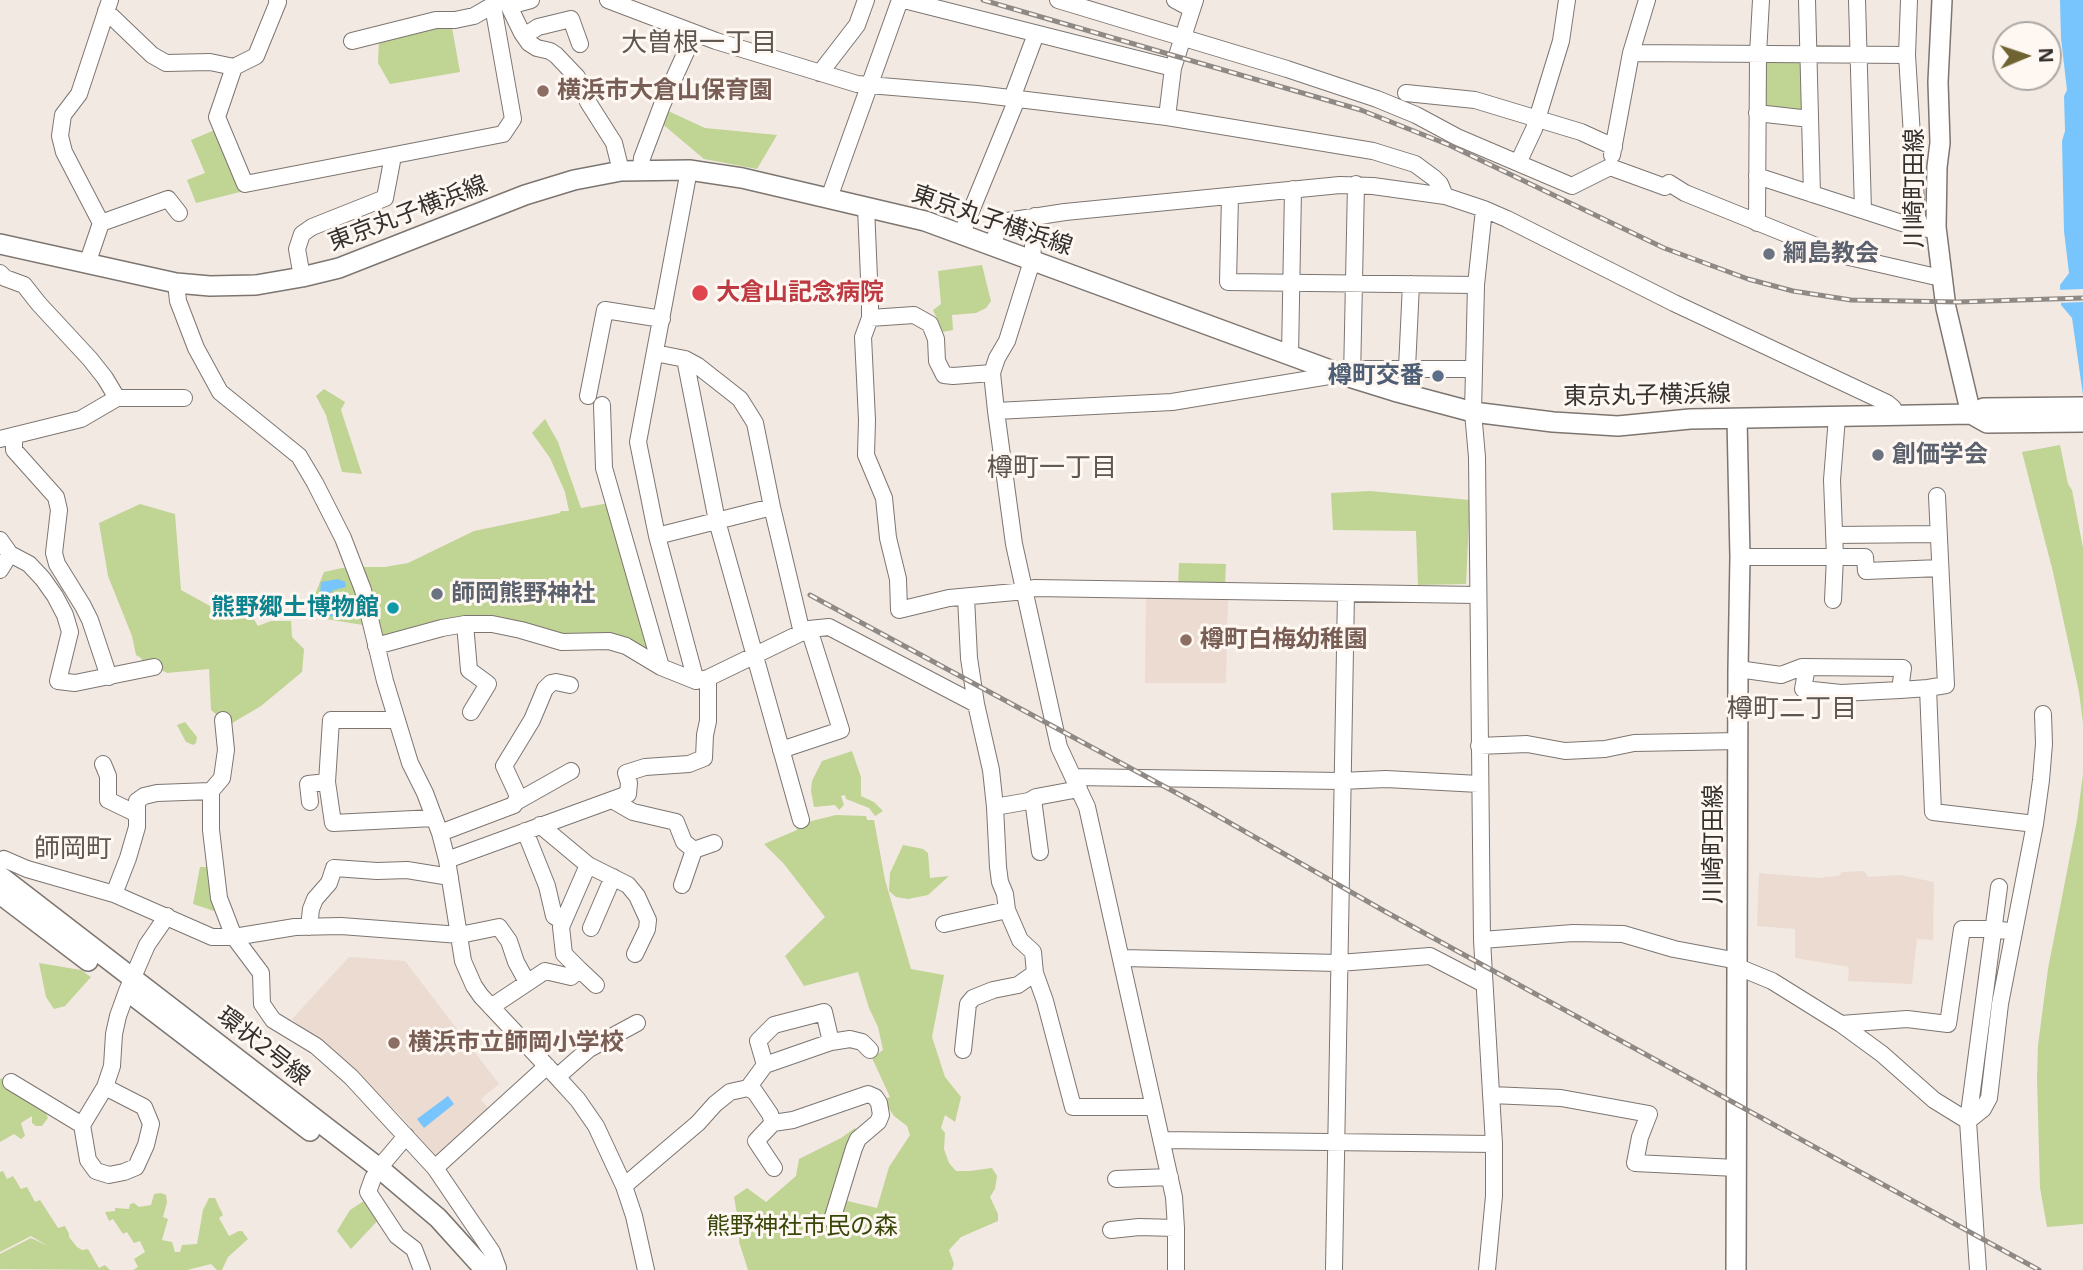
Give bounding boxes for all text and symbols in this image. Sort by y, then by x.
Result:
north arrow [1992,21,2062,91]
district label: 大曽根一丁目 [621,28,777,60]
text: N [2033,47,2059,64]
place label: 横浜市大倉山保育園 [557,77,773,105]
marker: 横浜市大倉山保育園 [535,83,551,99]
street label: 川崎町田線 [1901,128,1929,248]
street label: 東京丸子横浜線 [324,170,492,258]
street label: 東京丸子横浜線 [908,180,1076,262]
place label: 綱島教会 [1783,240,1879,268]
marker: 綱島教会 [1761,246,1777,262]
place label: 大倉山記念病院 [716,279,884,307]
marker: 大倉山記念病院 [690,283,710,303]
place label: 樽町交番 [1328,362,1424,390]
marker: 樽町交番 [1430,368,1446,384]
street label: 東京丸子横浜線 [1563,380,1731,412]
place label: 創価学会 [1892,441,1988,469]
marker: 創価学会 [1870,447,1886,463]
district label: 樽町一丁目 [987,453,1117,485]
place label: 師岡熊野神社 [451,580,595,608]
marker: 師岡熊野神社 [429,586,445,602]
place label: 熊野郷土博物館 [211,594,379,622]
marker: 熊野郷土博物館 [385,600,401,616]
place label: 樽町白梅幼稚園 [1200,626,1368,654]
marker: 樽町白梅幼稚園 [1178,632,1194,648]
district label: 樽町二丁目 [1727,694,1857,726]
street label: 川崎町田線 [1700,784,1728,904]
district label: 師岡町 [34,834,112,866]
street label: 環状2号線 [211,1002,315,1092]
place label: 横浜市立師岡小学校 [408,1029,624,1057]
marker: 横浜市立師岡小学校 [386,1035,402,1051]
park label: 熊野神社市民の森 [706,1213,898,1241]

